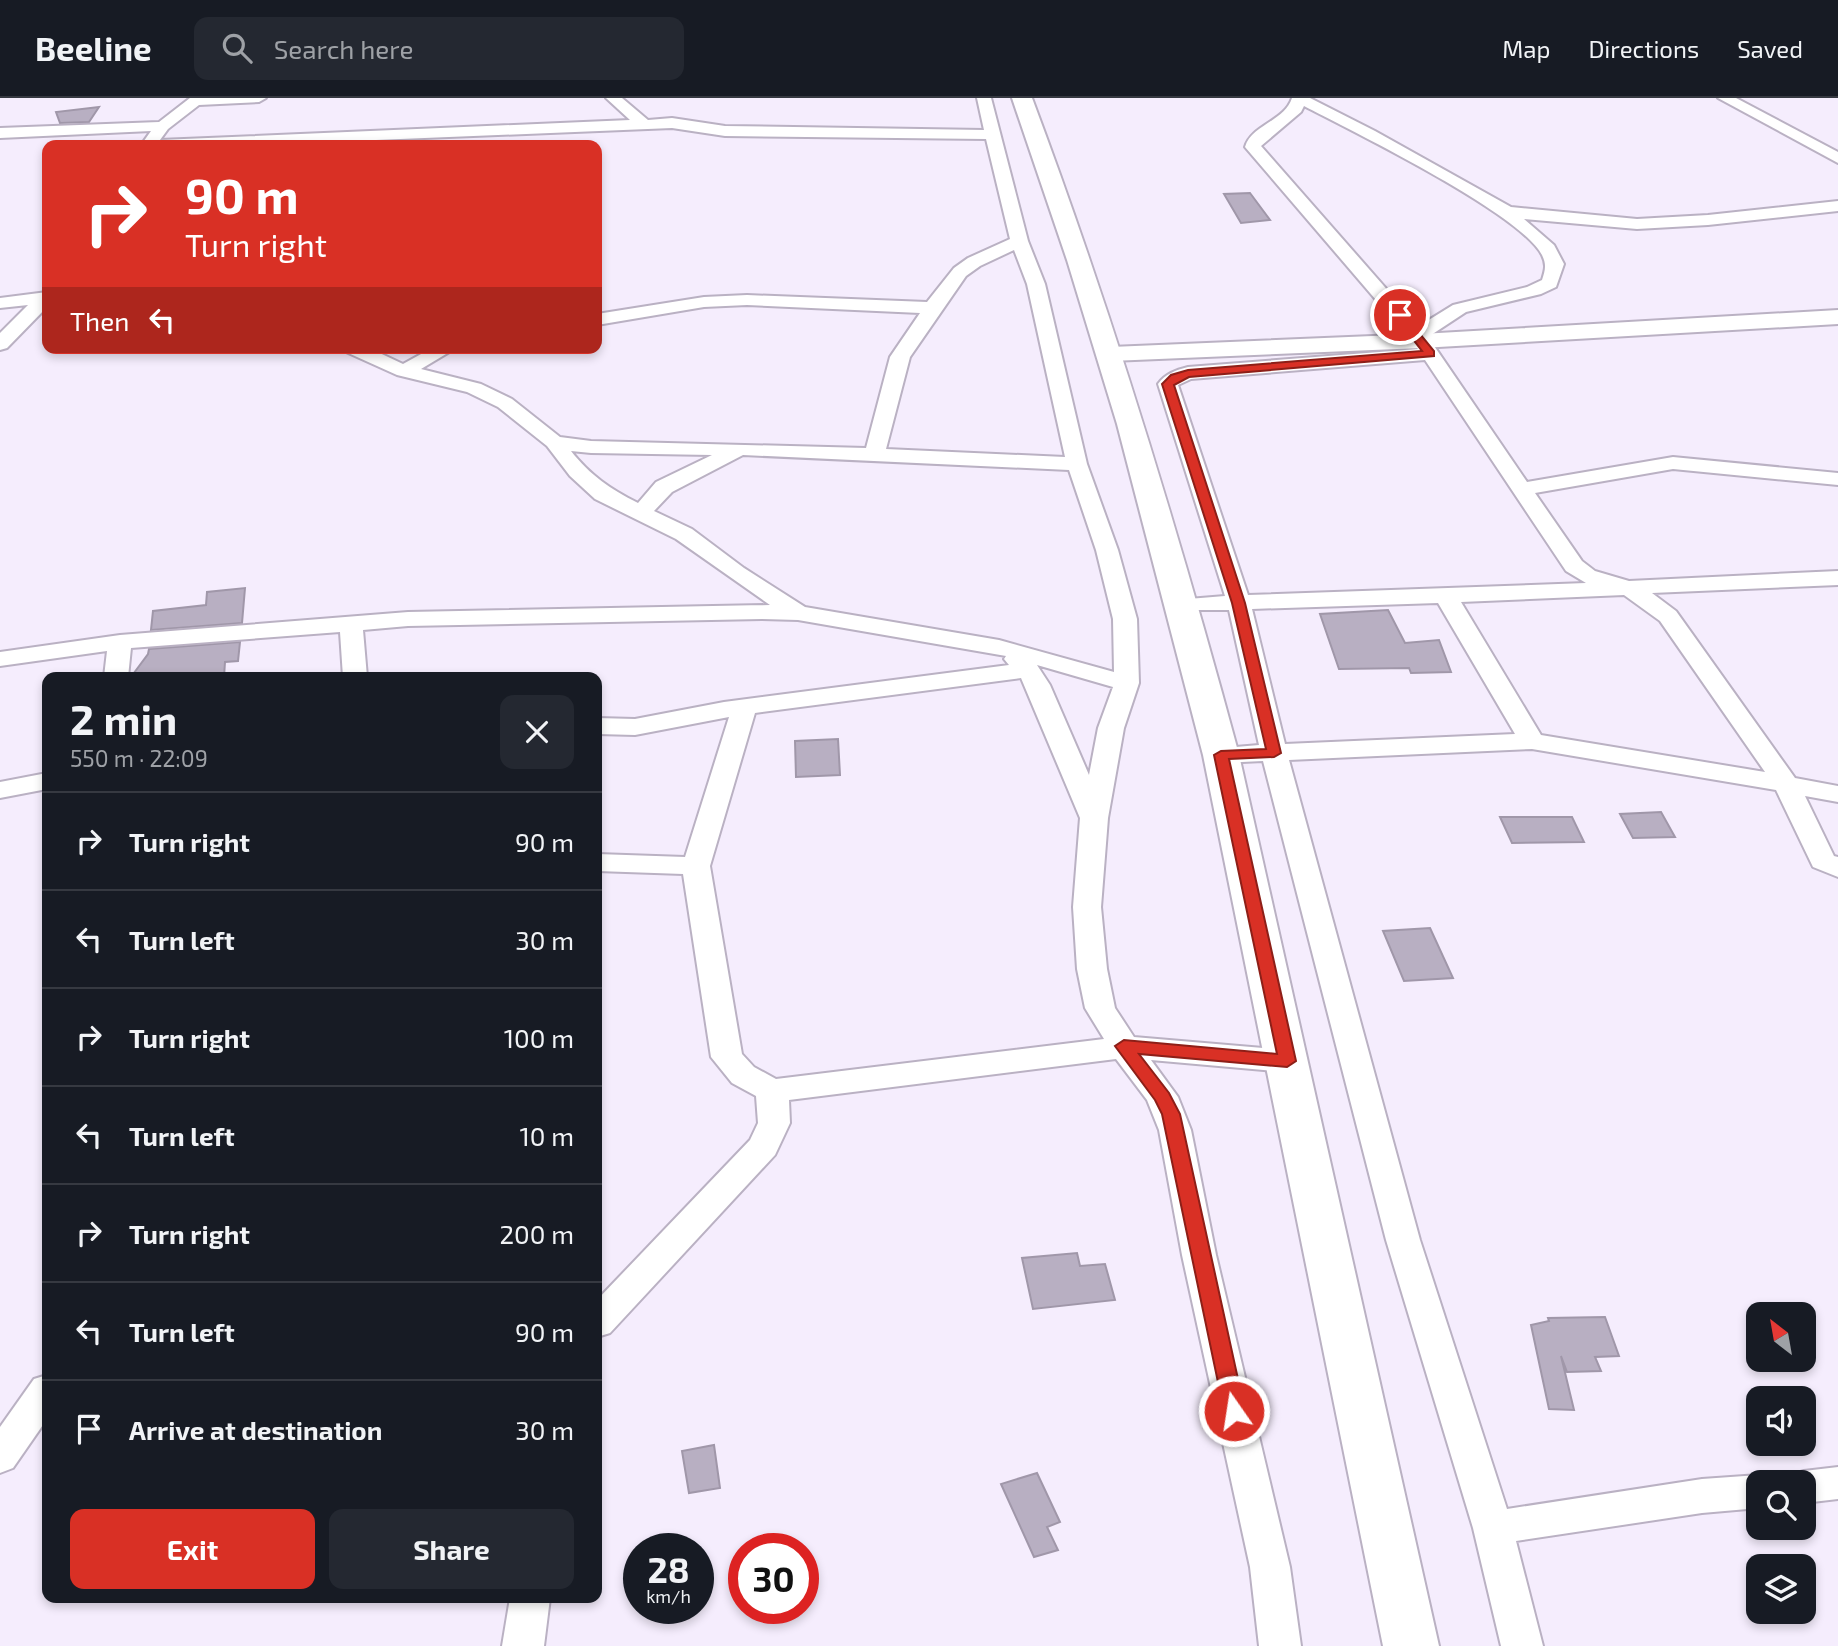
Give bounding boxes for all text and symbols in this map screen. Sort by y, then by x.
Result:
search box [194,17,684,80]
text: Beeline [35,28,152,68]
icon: search [218,29,256,67]
text: Search here [274,33,413,64]
text: Map [1502,34,1550,63]
text: Directions [1588,34,1699,63]
text: Saved [1737,34,1803,63]
text: 90 m [185,165,299,224]
icon: right [70,168,161,259]
text: Turn right [185,225,327,263]
pin [1370,285,1430,345]
icon: arrive [1381,296,1419,334]
icon: left [143,301,181,339]
text: Then [70,305,129,336]
text: 2 min [70,693,177,743]
button: close [500,695,574,769]
text: 550 m · 22:09 [70,744,208,772]
icon: right [70,822,108,860]
text: Turn right [129,826,250,857]
text: 90 m [515,826,574,857]
icon: left [70,920,108,958]
text: Turn left [129,924,235,955]
text: 30 m [515,924,574,955]
icon: right [70,1018,108,1056]
text: Turn right [129,1022,250,1053]
text: 100 m [504,1022,574,1053]
icon: left [70,1116,108,1154]
text: Turn left [129,1120,235,1151]
text: 10 m [519,1120,574,1151]
icon: right [70,1214,108,1252]
text: Turn right [129,1218,250,1249]
text: 200 m [499,1218,574,1249]
north arrow [1746,1302,1816,1372]
map controls [1746,1302,1816,1624]
icon: left [70,1312,108,1350]
text: Turn left [129,1316,235,1347]
text: 90 m [515,1316,574,1347]
position arrow [1197,1374,1271,1448]
button: sound [1746,1386,1816,1456]
icon: arrive [70,1410,108,1448]
text: Arrive at destination [129,1414,382,1445]
text: 30 m [515,1414,574,1445]
button: search [1746,1470,1816,1540]
button: Exit [70,1509,315,1589]
button: Share [329,1509,574,1589]
speed limit sign: 30 [728,1533,819,1624]
text: 28 [647,1548,690,1590]
button: layers [1746,1554,1816,1624]
text: km/h [646,1585,691,1607]

